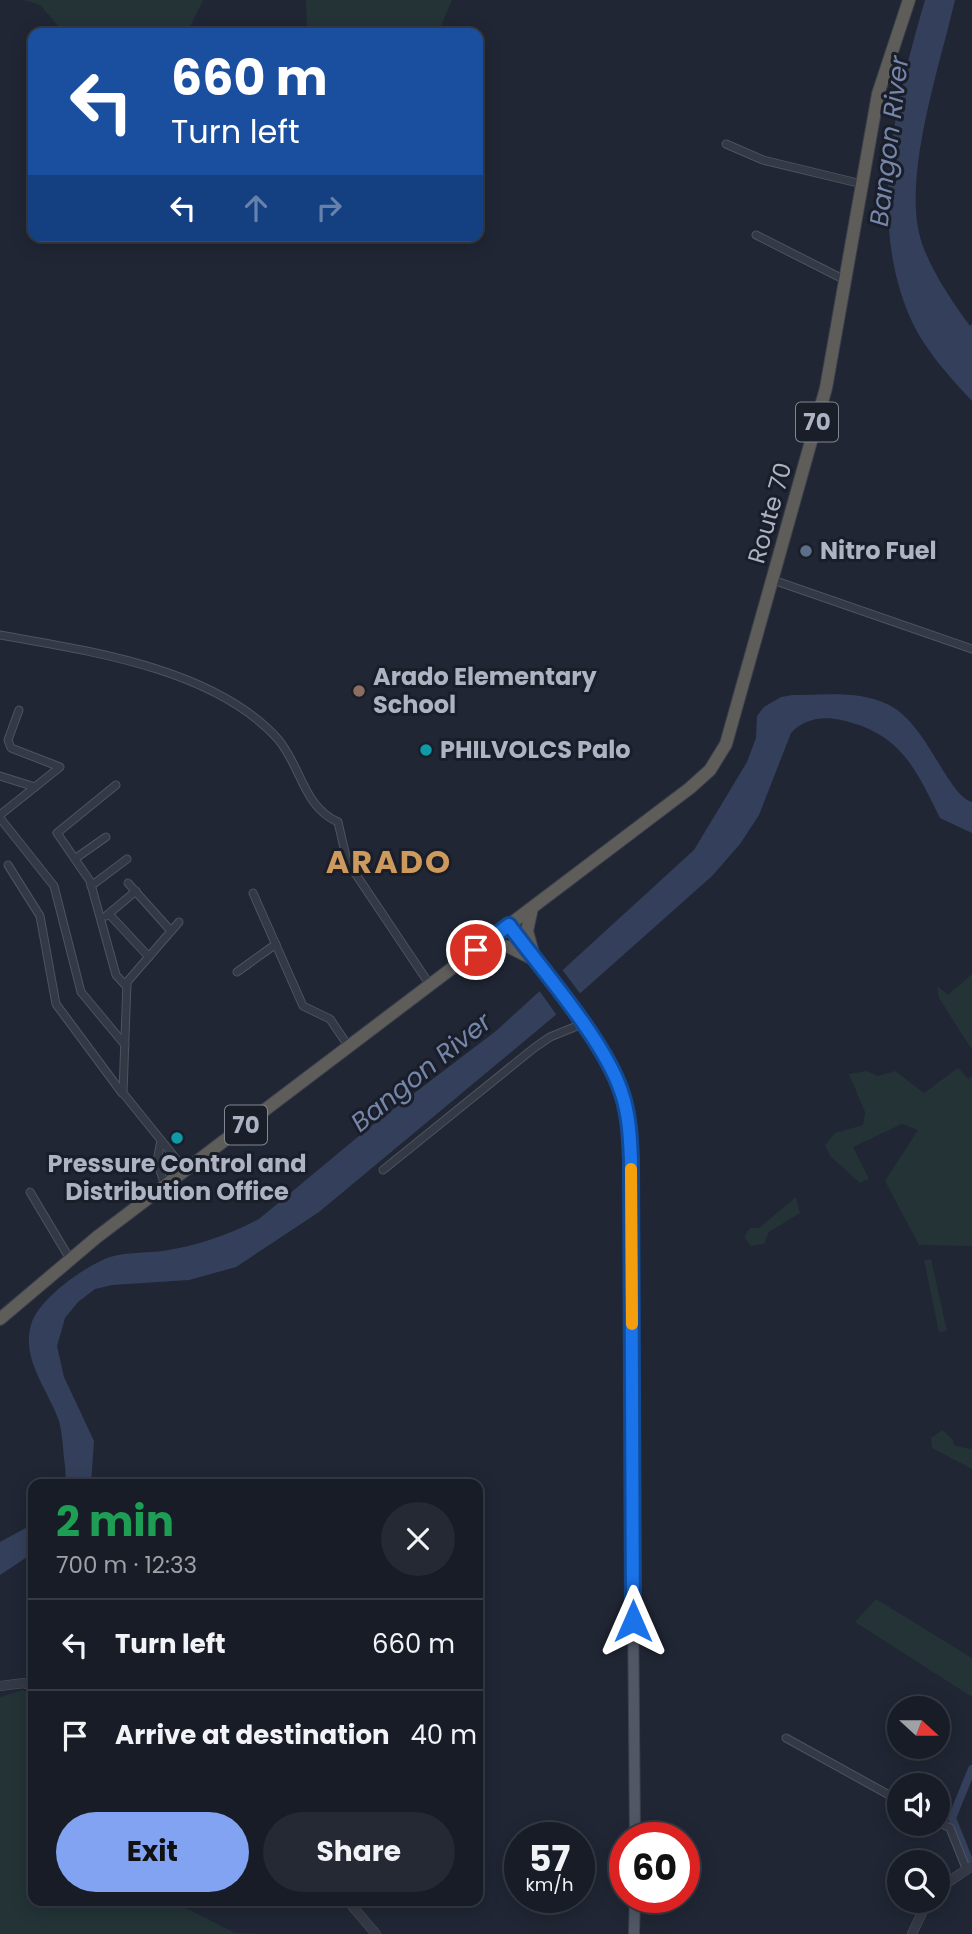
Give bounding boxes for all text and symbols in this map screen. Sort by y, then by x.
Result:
text: 660 m [171,44,328,112]
water label: Bangon River [861,52,917,228]
icon: left [56,56,147,147]
text: Turn left [171,109,300,154]
icon: left [164,189,202,227]
icon: ahead [237,189,275,227]
icon: right [310,189,348,227]
road number: 70 [796,402,838,442]
street label: Route 70 [739,459,800,567]
place label: Nitro Fuel [820,534,937,567]
marker: Nitro Fuel [798,543,814,559]
place label: Arado Elementary School [373,660,597,721]
marker: Arado Elementary School [351,683,367,699]
place label: PHILVOLCS Palo [440,733,631,766]
marker: PHILVOLCS Palo [418,742,434,758]
district label: ARADO [326,839,452,884]
pin [446,920,506,980]
icon: arrive [457,931,495,969]
water label: Bangon River [343,1003,500,1140]
road number: 70 [225,1106,267,1144]
marker: Pressure Control and Distribution Office [169,1130,185,1146]
place label: Pressure Control and Distribution Office [47,1147,307,1208]
text: 2 min [56,1492,174,1551]
button: close [381,1502,455,1576]
text: 700 m · 12:33 [56,1549,197,1581]
position arrow [596,1584,670,1658]
icon: left [56,1626,94,1664]
text: Turn left [115,1626,226,1662]
text: 660 m [372,1626,455,1662]
north arrow [887,1696,950,1759]
map controls [887,1696,950,1913]
icon: arrive [56,1717,94,1755]
text: Arrive at destination [115,1717,390,1753]
text: 40 m [411,1717,477,1753]
button: sound [887,1773,950,1836]
button: Exit [56,1812,249,1892]
button: Share [263,1812,455,1892]
speed limit sign: 60 [609,1822,700,1913]
text: 57 [529,1834,570,1883]
button: search [887,1850,950,1913]
text: km/h [526,1872,573,1897]

